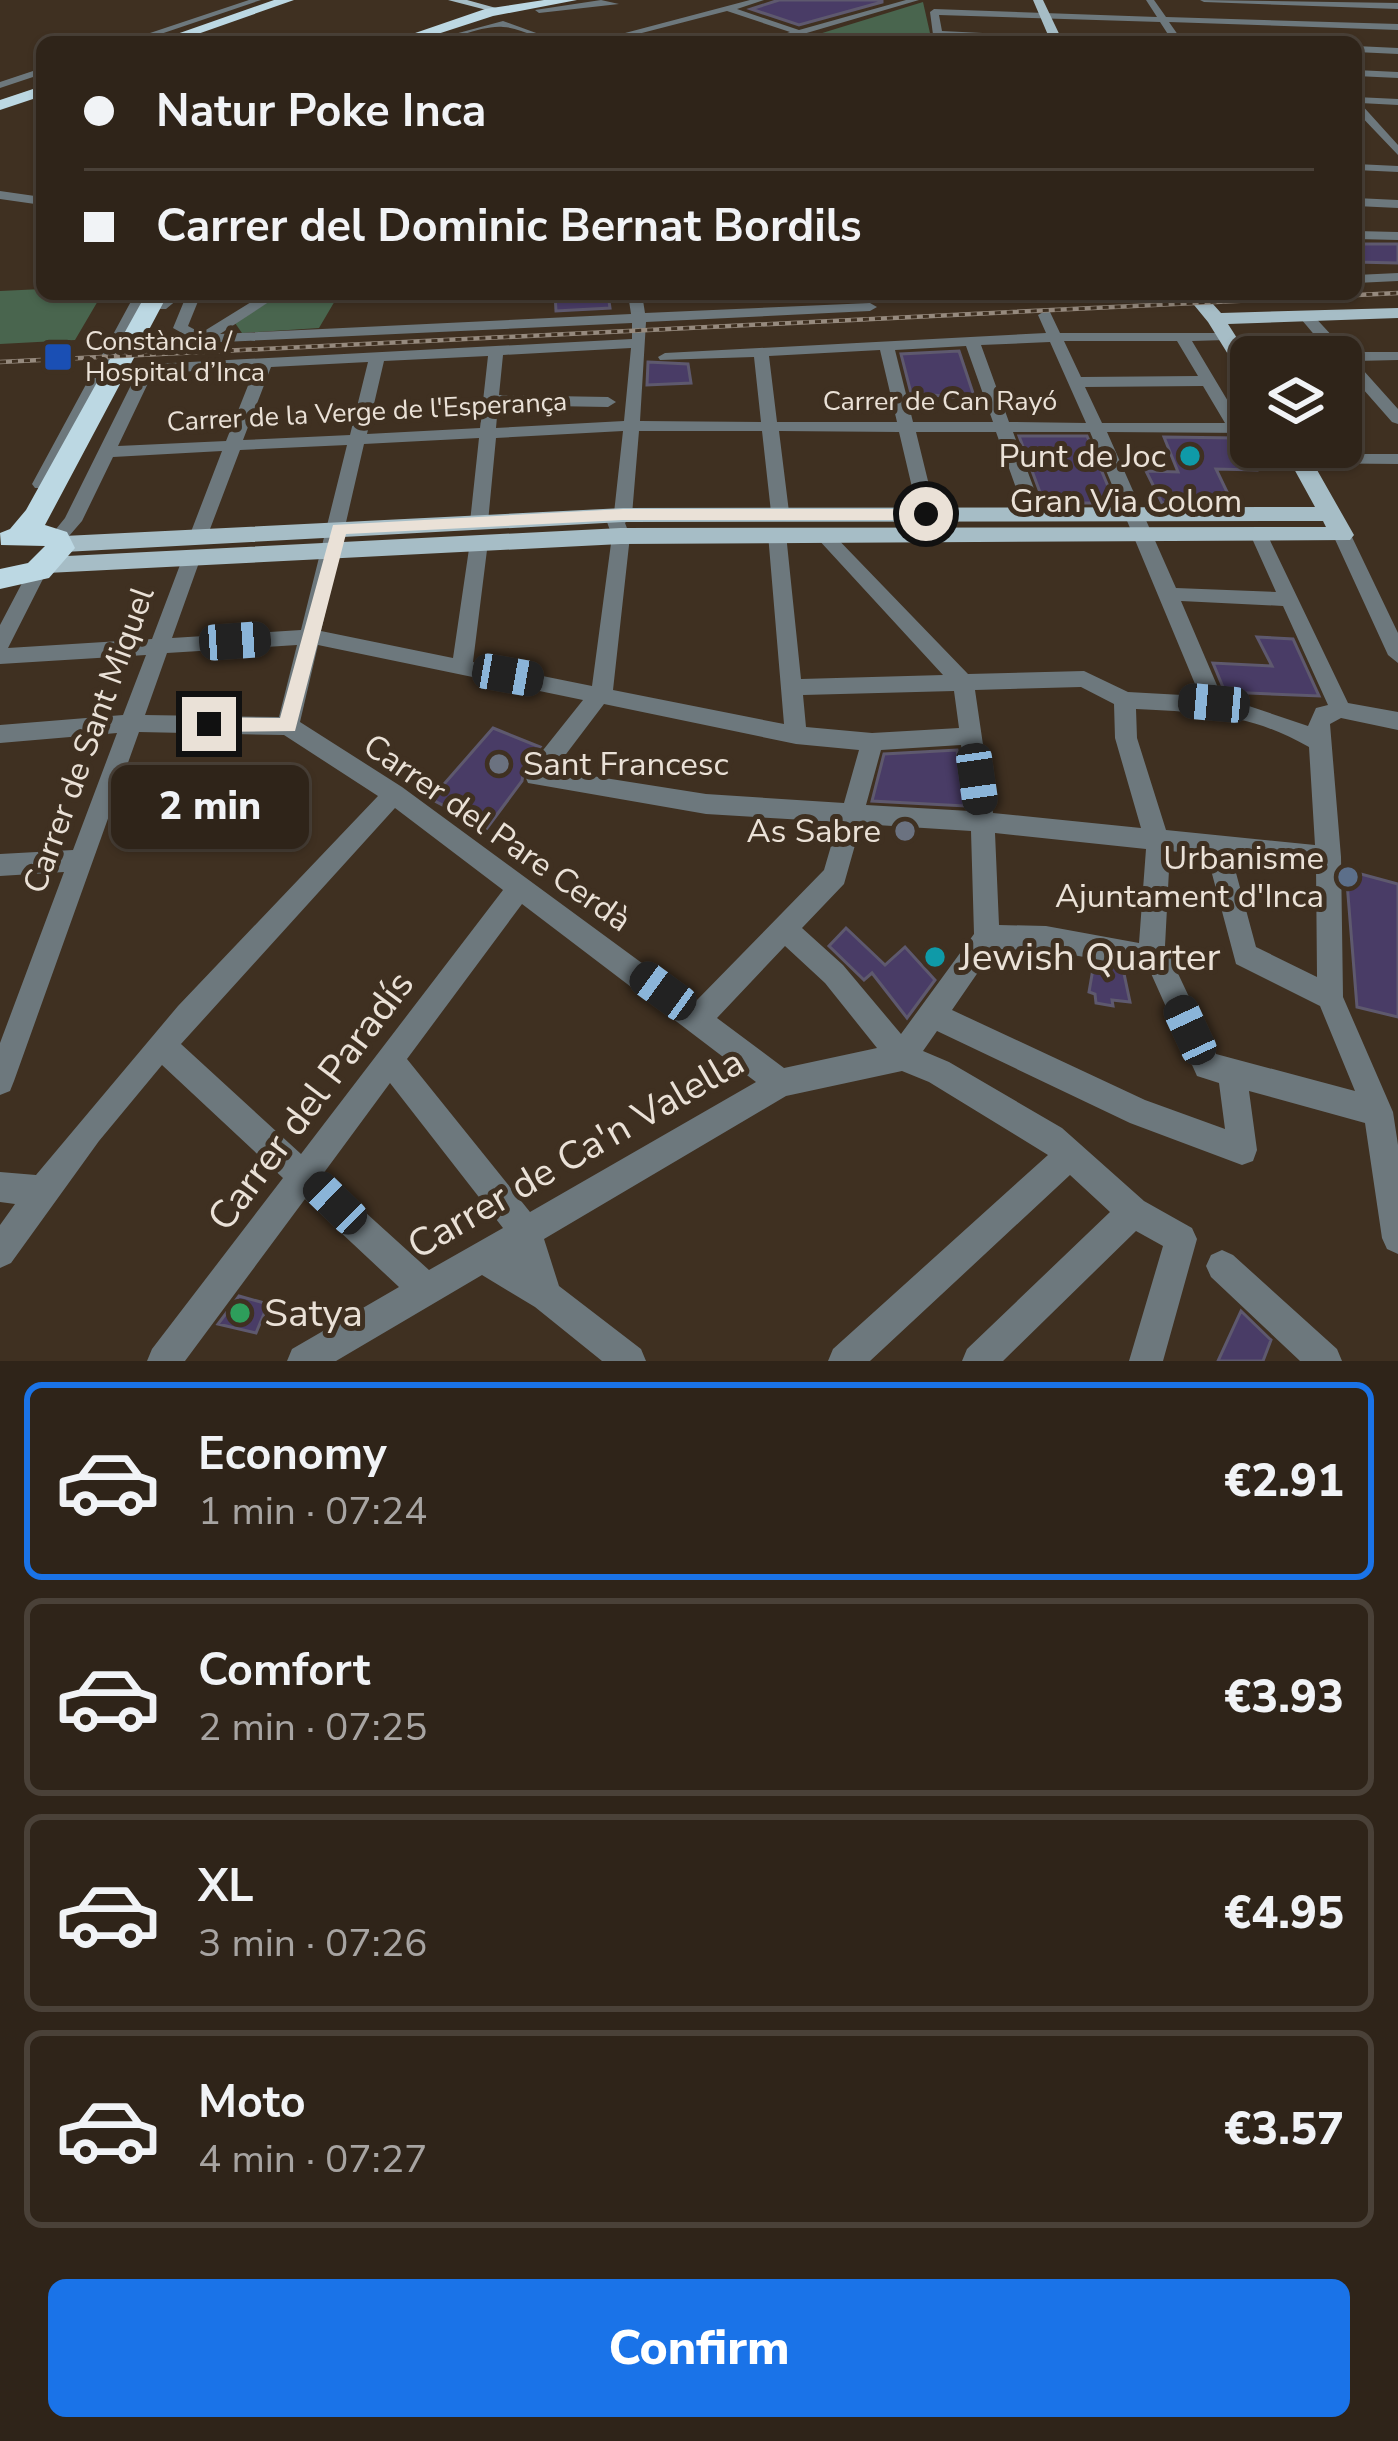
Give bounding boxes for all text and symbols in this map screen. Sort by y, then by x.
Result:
text: Natur Poke Inca [156,81,486,142]
text: Carrer del Dominic Bernat Bordils [156,196,862,257]
place label: Constància / Hospital d’Inca [85,323,265,391]
map controls [1230,336,1362,468]
button: layers [1230,336,1362,468]
marker: Constància / Hospital d’Inca [42,341,74,373]
street label: Carrer de la Verge de l'Esperança [166,383,568,441]
street label: Carrer de Can Rayó [823,383,1057,420]
place label: Punt de Joc [998,434,1166,479]
marker: Punt de Joc [1177,443,1203,469]
street label: Gran Via Colom [1010,479,1242,524]
route start [899,487,953,541]
street label: Carrer de Sant Miquel [13,580,165,900]
car [198,621,272,661]
car [469,651,547,699]
car [1177,682,1251,724]
route end [182,697,236,751]
street label: Carrer del Pare Cerdà [354,723,640,943]
car [954,741,1000,817]
place label: Sant Francesc [523,742,729,787]
marker: Sant Francesc [486,751,512,777]
callout: 2 min [110,766,308,850]
text: 2 min [159,780,261,833]
place label: As Sabre [747,809,881,854]
marker: As Sabre [892,818,918,844]
place label: Urbanisme Ajuntament d'Inca [1055,836,1324,919]
marker: Urbanisme Ajuntament d'Inca [1335,864,1361,890]
place label: Jewish Quarter [958,931,1221,984]
marker: Jewish Quarter [922,944,948,970]
car [623,955,703,1027]
street label: Carrer del Paradís [196,960,426,1242]
car [1158,990,1222,1070]
street label: Carrer de Ca'n Valella [398,1036,754,1272]
car [297,1165,373,1241]
place label: Satya [264,1287,363,1340]
marker: Satya [227,1300,253,1326]
text: Economy [198,1424,387,1485]
icon: car [54,1427,162,1535]
text: €2.91 [1224,1451,1344,1512]
text: 1 min · 07:24 [198,1485,427,1538]
text: Comfort [198,1640,370,1701]
icon: car [54,1643,162,1751]
text: €3.93 [1224,1667,1344,1728]
text: 2 min · 07:25 [198,1701,427,1754]
text: XL [198,1856,254,1917]
icon: car [54,1859,162,1967]
text: €4.95 [1224,1883,1344,1944]
text: 3 min · 07:26 [198,1917,427,1970]
text: Moto [198,2072,306,2133]
icon: car [54,2075,162,2183]
text: €3.57 [1224,2099,1344,2160]
text: 4 min · 07:27 [198,2133,427,2186]
button: Confirm [48,2279,1350,2417]

